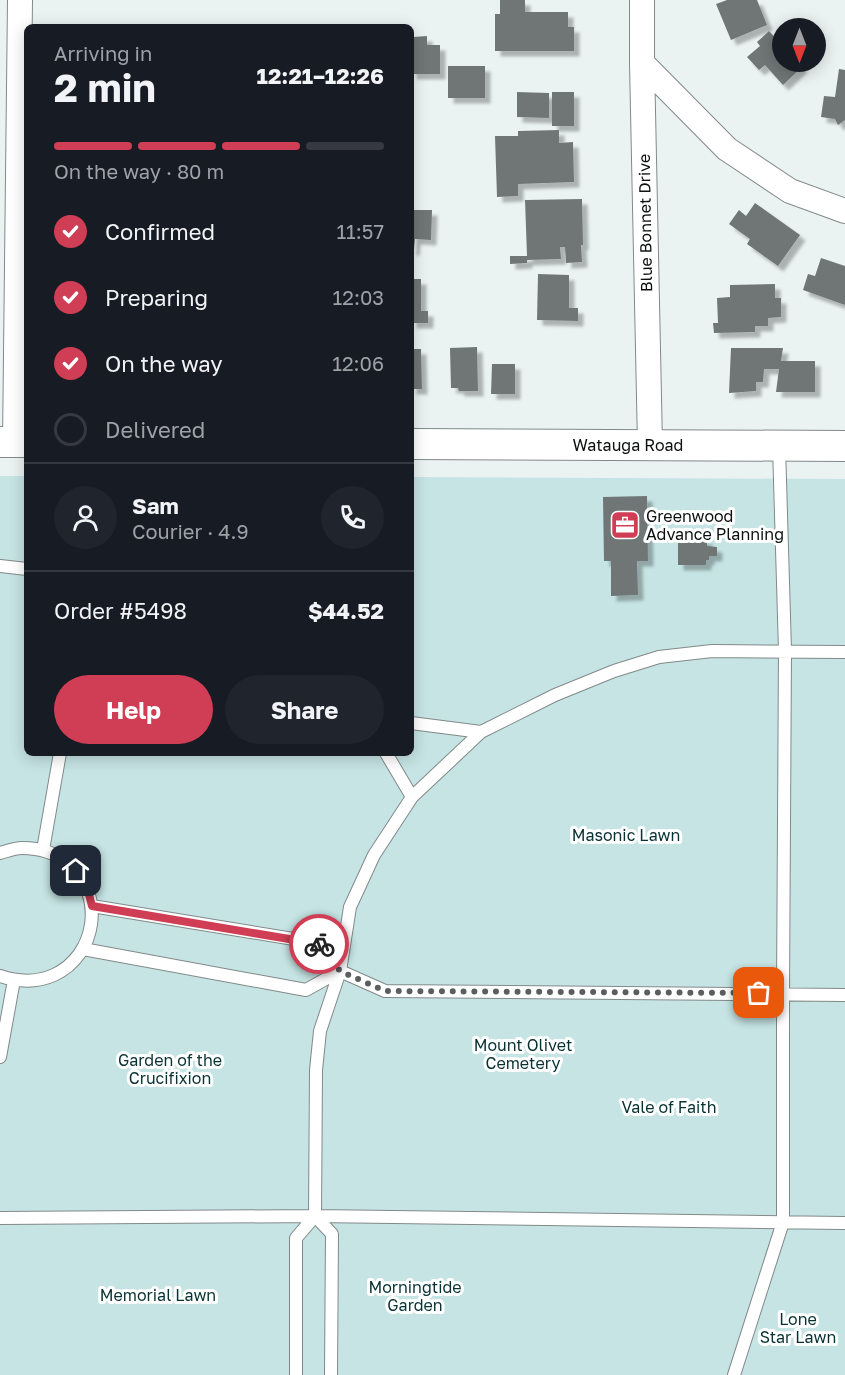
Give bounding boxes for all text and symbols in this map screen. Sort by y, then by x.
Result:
north arrow [772,18,826,72]
map controls [772,18,826,72]
text: Arriving in [54,41,152,65]
text: 12:21–12:26 [257,62,384,89]
text: 2 min [54,64,156,111]
street label: Blue Bonnet Drive [634,154,656,292]
text: On the way · 80 m [54,159,224,183]
icon: check [54,215,87,248]
text: Confirmed [105,218,215,245]
text: 11:57 [336,219,384,243]
icon: check [54,281,87,314]
text: Preparing [105,284,208,311]
text: 12:03 [333,285,384,309]
icon: check [54,347,87,380]
text: On the way [105,350,223,377]
text: 12:06 [332,351,384,375]
text: Delivered [105,416,205,443]
street label: Watauga Road [573,435,683,455]
button: person [54,486,117,549]
button: phone [321,486,384,549]
text: Sam [132,492,179,519]
place label: Greenwood Advance Planning [646,506,784,544]
office icon: Greenwood Advance Planning [609,509,641,541]
text: Courier · 4.9 [132,519,249,543]
text: Order #5498 [54,597,187,624]
text: $44.52 [308,597,384,624]
button: Help [54,675,213,744]
button: Share [225,675,384,744]
park label: Masonic Lawn [572,825,680,845]
pin [50,845,101,896]
icon: home [59,854,92,887]
courier [289,914,349,974]
icon: bike [303,928,336,961]
pin [733,967,784,1018]
icon: bag [742,976,775,1009]
park label: Mount Olivet Cemetery [474,1035,572,1073]
park label: Garden of the Crucifixion [118,1050,222,1088]
park label: Vale of Faith [621,1097,717,1117]
park label: Morningtide Garden [368,1277,462,1315]
park label: Memorial Lawn [100,1285,216,1305]
park label: Lone Star Lawn [760,1309,836,1347]

